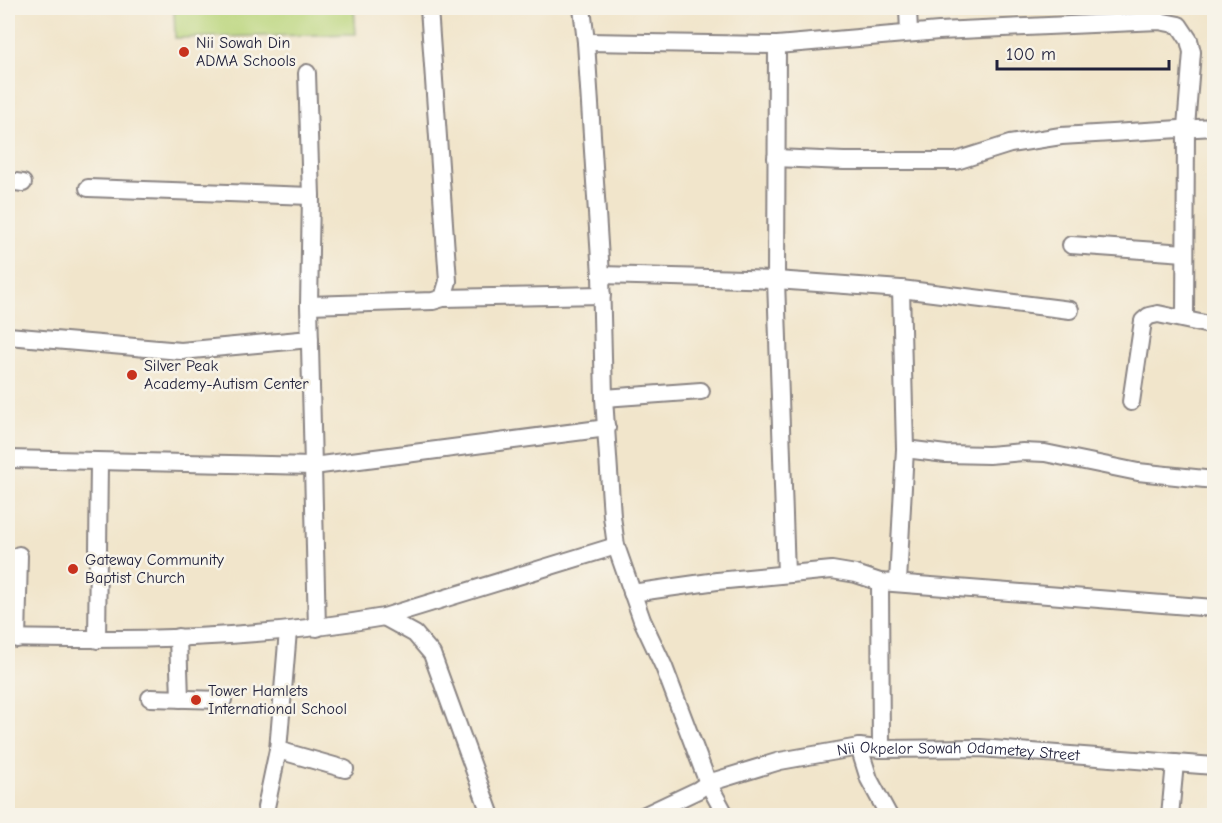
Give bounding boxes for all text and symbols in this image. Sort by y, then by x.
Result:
scale bar [997,33,1170,71]
place label: Nii Sowah Din ADMA Schools [196,34,296,70]
text: 100 m [1006,44,1056,65]
marker: Nii Sowah Din ADMA Schools [177,45,191,59]
place label: Silver Peak Academy-Autism Center [144,357,309,393]
marker: Silver Peak Academy-Autism Center [125,368,139,382]
place label: Gateway Community Baptist Church [85,551,225,587]
marker: Gateway Community Baptist Church [66,562,80,576]
place label: Tower Hamlets International School [208,682,347,718]
marker: Tower Hamlets International School [189,693,203,707]
street label: Nii Okpelor Sowah Odametey Street [836,738,1081,765]

